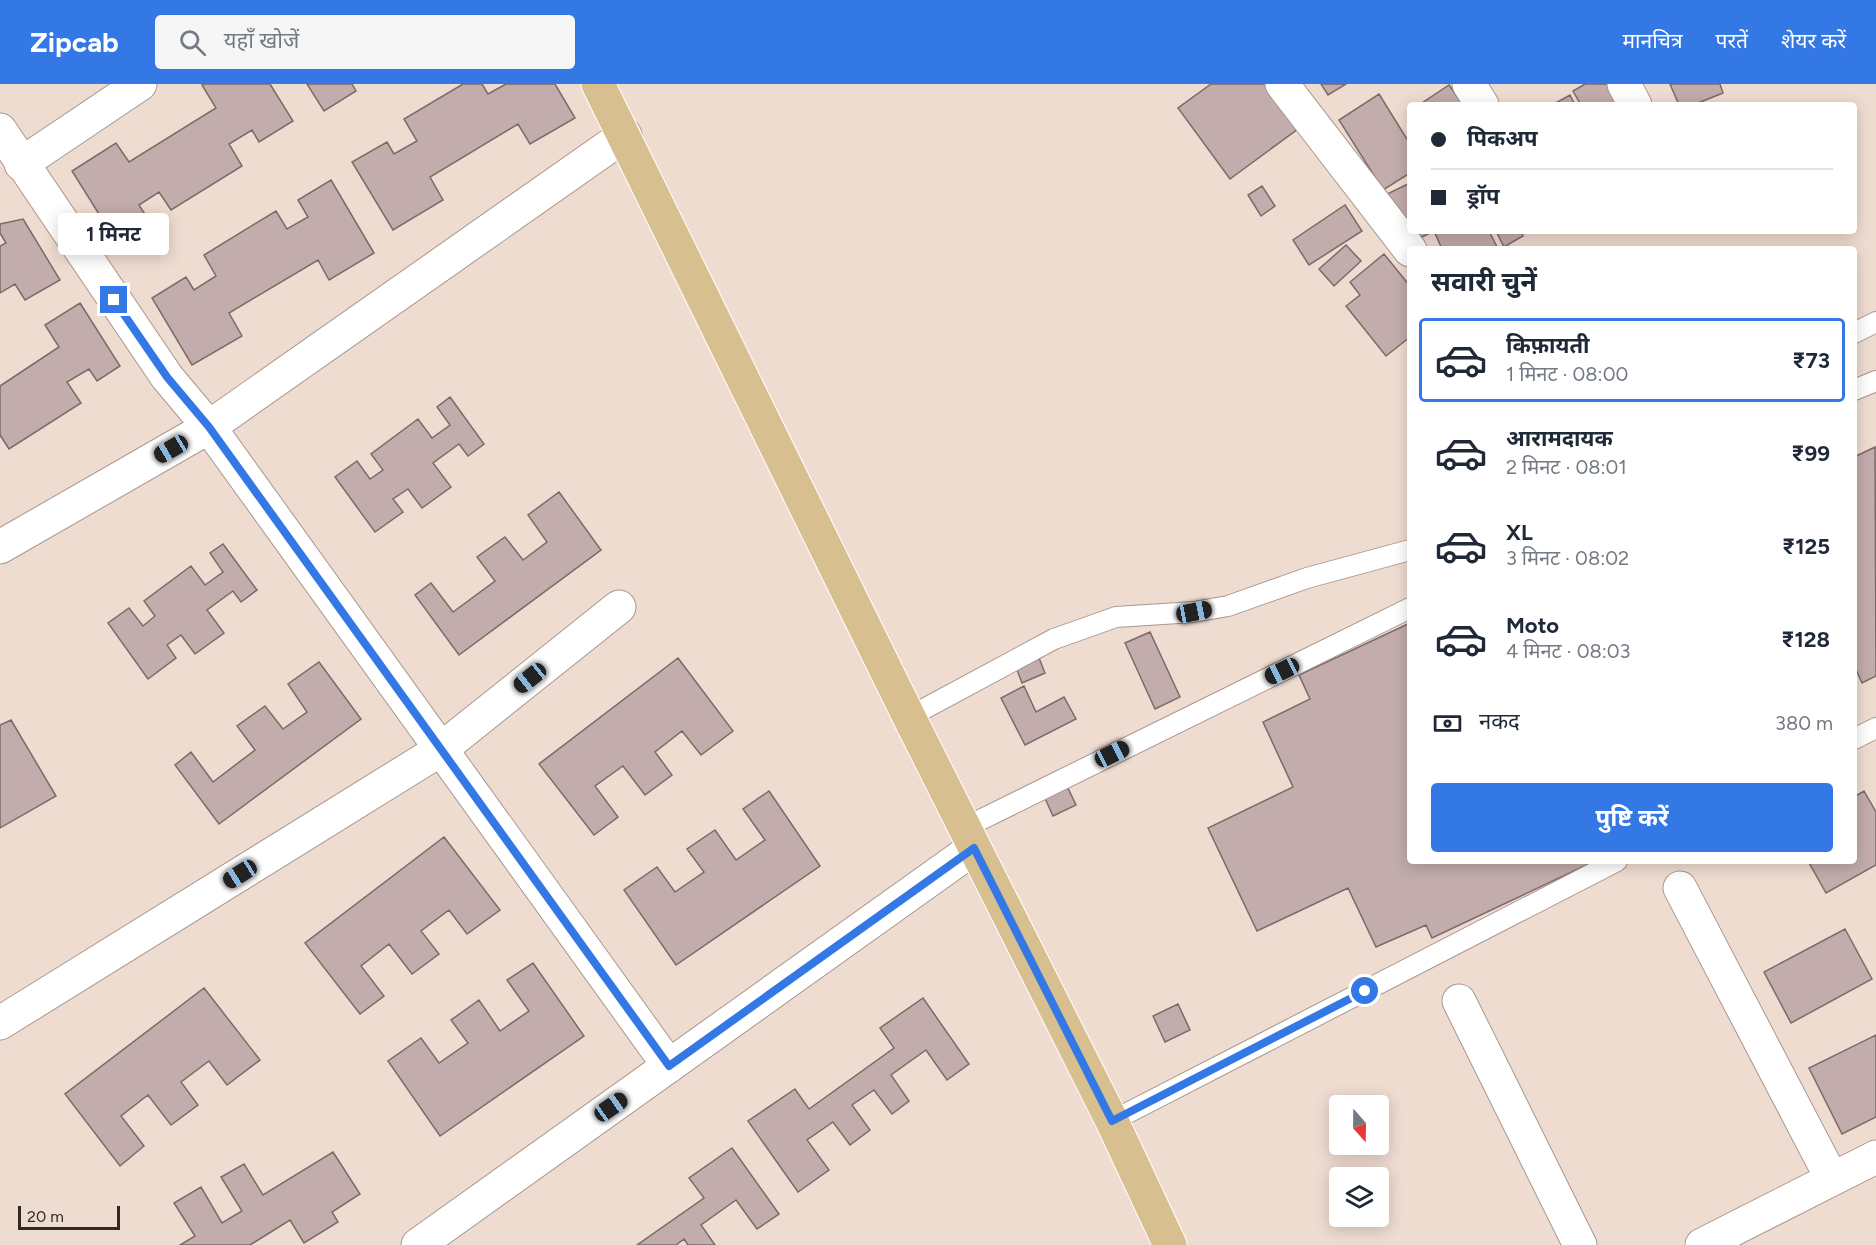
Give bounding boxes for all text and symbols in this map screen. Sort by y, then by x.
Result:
search box [155,15,575,69]
text: Zipcab [30,25,119,59]
icon: search [176,26,209,59]
text: यहाँ खोजें [224,27,299,54]
text: मानचित्र [1623,28,1683,53]
text: परतें [1716,28,1748,53]
text: शेयर करें [1781,28,1846,53]
text: पिकअप [1467,125,1538,152]
text: ड्रॉप [1467,183,1500,210]
callout: 1 मिनट [58,213,170,255]
text: 1 मिनट [86,222,141,246]
text: सवारी चुनें [1431,265,1537,298]
route end [100,286,127,313]
text: किफ़ायती [1506,332,1590,359]
icon: car [1434,333,1488,387]
text: ₹73 [1792,347,1830,374]
text: 1 मिनट · 08:00 [1506,362,1628,386]
text: आरामदायक [1506,425,1613,452]
icon: car [1434,426,1488,480]
car [151,432,191,466]
text: ₹99 [1791,440,1830,467]
text: 2 मिनट · 08:01 [1506,455,1627,479]
icon: car [1434,519,1488,573]
text: XL [1506,519,1533,546]
text: ₹125 [1782,533,1830,560]
text: 3 मिनट · 08:02 [1506,546,1629,570]
car [1175,600,1213,624]
icon: car [1434,612,1488,666]
text: Moto [1506,612,1559,639]
text: ₹128 [1781,626,1830,653]
text: 4 मिनट · 08:03 [1506,639,1631,663]
car [1262,655,1302,687]
car [510,660,550,696]
icon: cash [1431,707,1464,740]
text: नकद [1479,708,1520,735]
text: 380 m [1775,711,1833,735]
car [1092,738,1132,770]
button: पुष्टि करें [1431,783,1833,852]
car [220,857,260,891]
route start [1351,977,1378,1004]
car [591,1089,631,1125]
north arrow [1329,1095,1389,1155]
map controls [1329,1095,1389,1227]
button: layers [1329,1167,1389,1227]
scale bar [18,1203,120,1230]
text: 20 m [27,1207,64,1226]

